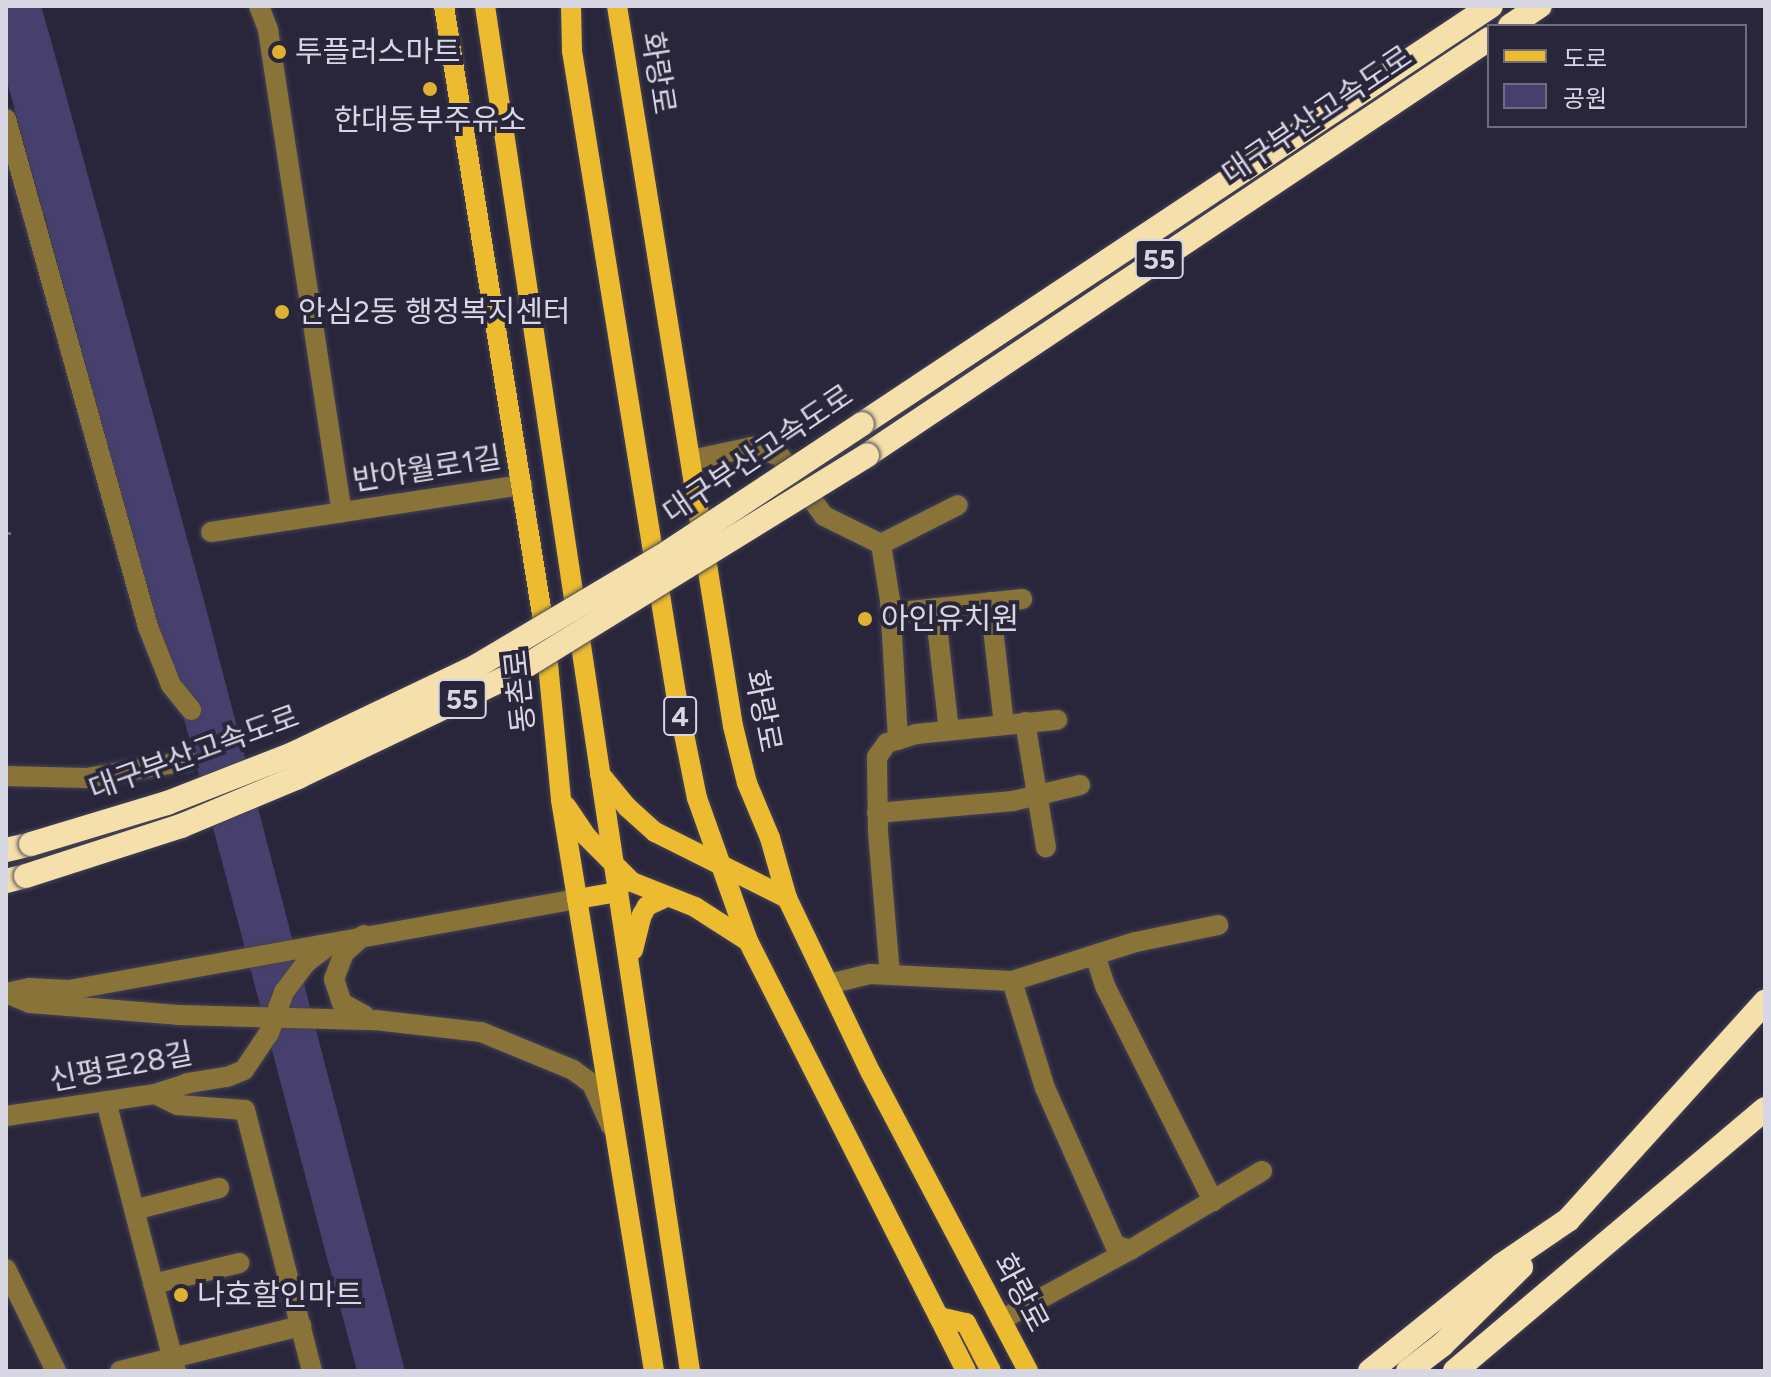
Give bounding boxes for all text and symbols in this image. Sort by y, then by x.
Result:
legend [1487,24,1747,128]
street label: 화랑로 [634,29,682,117]
place label: 투플러스마트 [295,34,461,70]
street label: 대구부산고속도로 [1215,38,1419,192]
marker: 투플러스마트 [270,43,288,61]
text: 도로 [1563,44,1607,73]
marker: 한대동부주유소 [421,80,439,98]
text: 공원 [1563,84,1607,113]
place label: 한대동부주유소 [333,102,527,138]
road number: 55 [1133,235,1185,283]
place label: 안심2동 행정복지센터 [298,294,571,330]
marker: 안심2동 행정복지센터 [273,303,291,321]
street label: 대구부산고속도로 [656,377,860,531]
street label: 반야월로1길 [350,439,504,499]
place label: 아인유치원 [881,601,1019,637]
marker: 아인유치원 [856,610,874,628]
street label: 동촌로 [498,648,542,734]
street label: 화랑로 [737,667,789,755]
road number: 55 [436,675,488,723]
road number: 4 [662,692,698,740]
street label: 대구부산고속도로 [84,698,304,808]
street label: 신평로28길 [46,1035,196,1099]
street label: 화랑로 [986,1248,1056,1338]
place label: 나호할인마트 [197,1277,363,1313]
marker: 나호할인마트 [172,1286,190,1304]

